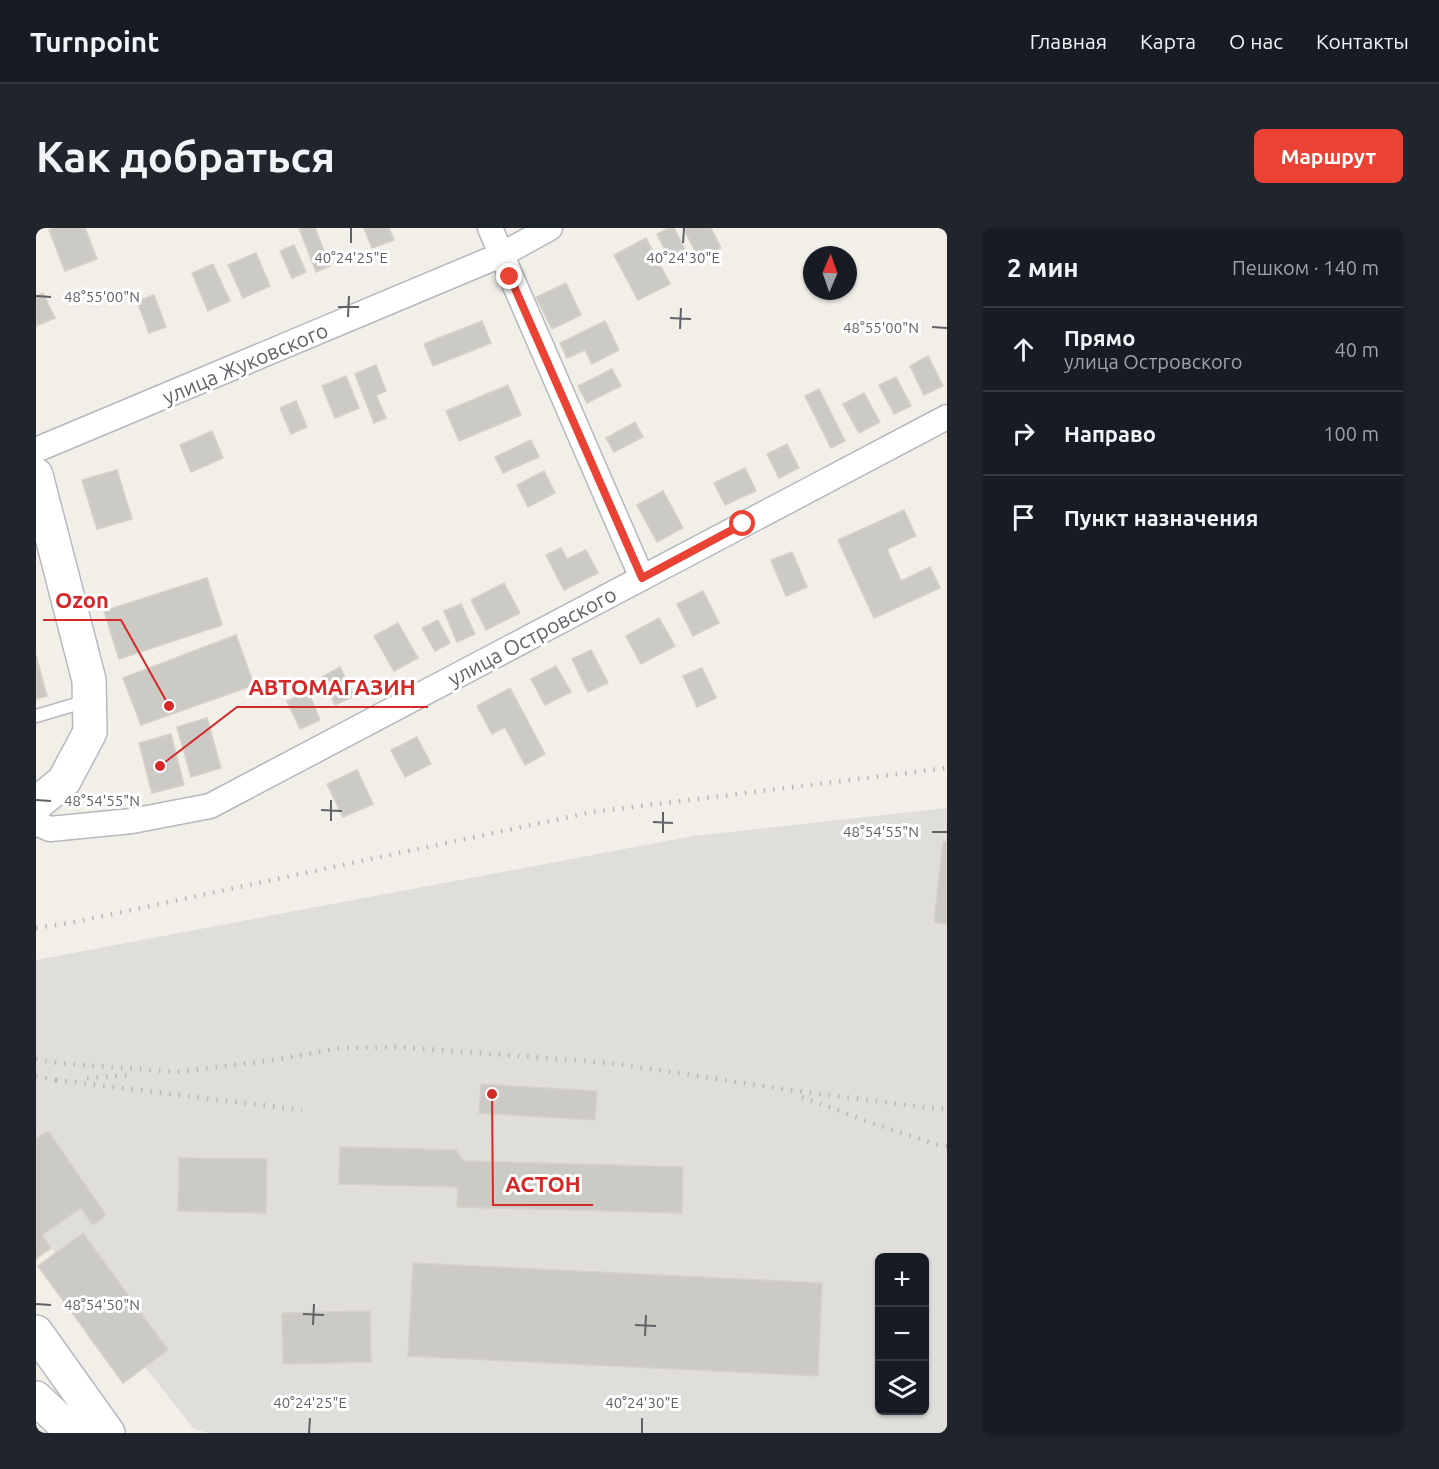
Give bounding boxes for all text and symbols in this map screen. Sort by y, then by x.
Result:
text: Turnpoint [30,26,159,57]
text: Главная [1030,29,1107,53]
text: Карта [1140,29,1196,53]
text: О нас [1229,29,1283,53]
text: Контакты [1316,29,1409,53]
button: Маршрут [1254,129,1403,183]
text: Как добраться [36,133,335,180]
north arrow [803,246,857,300]
text: 40°24'25"E [314,249,388,266]
text: 40°24'30"E [646,249,720,266]
text: 2 мин [1007,253,1079,282]
text: Пешком · 140 m [1232,256,1379,279]
route end [496,263,522,289]
text: 48°55'00"N [64,288,140,305]
street label: улица Жуковского [159,317,331,409]
text: 48°55'00"N [843,319,919,336]
text: Прямо [1064,325,1135,350]
icon: ahead [1007,333,1040,366]
text: 40 m [1335,338,1379,361]
text: улица Островского [1064,350,1242,373]
icon: right [1007,417,1040,450]
text: Направо [1064,421,1156,446]
text: 100 m [1323,422,1379,445]
icon: arrive [1007,501,1040,534]
text: Пункт назначения [1064,505,1258,530]
route start [729,510,755,536]
callout: Ozon [43,580,121,620]
street label: улица Островского [444,581,620,691]
text: Ozon [55,587,109,612]
callout: АВТОМАГАЗИН [237,667,428,707]
text: АВТОМАГАЗИН [248,674,416,699]
text: 48°54'55"N [64,792,140,809]
text: 48°54'55"N [843,823,919,840]
callout: АСТОН [493,1165,593,1205]
text: АСТОН [505,1171,581,1196]
map controls [875,1253,929,1415]
button: + [875,1253,929,1307]
text: 48°54'50"N [64,1296,140,1313]
button: − [875,1307,929,1361]
button: layers [875,1361,929,1415]
text: 40°24'25"E [273,1394,347,1411]
text: 40°24'30"E [605,1394,679,1411]

